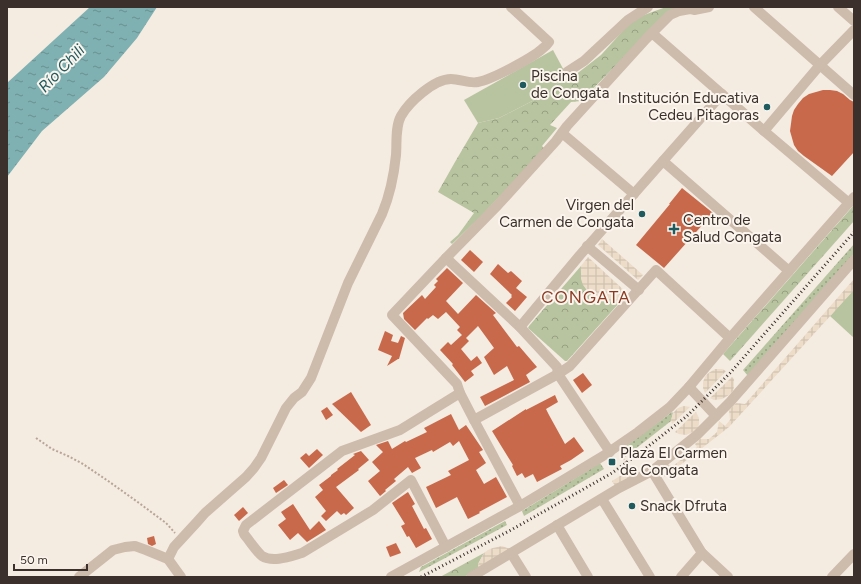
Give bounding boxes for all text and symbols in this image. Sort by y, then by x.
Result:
water label: Río Chili [34,41,89,96]
place label: Piscina de Congata [531,67,609,102]
marker: Piscina de Congata [518,80,528,90]
place label: Institución Educativa Cedeu Pitagoras [618,89,759,124]
marker: Institución Educativa Cedeu Pitagoras [762,102,772,112]
place label: Virgen del Carmen de Congata [499,196,634,231]
marker: Virgen del Carmen de Congata [637,209,647,219]
place label: Centro de Salud Congata [683,211,782,246]
marker: Centro de Salud Congata [668,223,680,235]
district label: CONGATA [541,287,631,307]
place label: Plaza El Carmen de Congata [620,444,727,479]
marker: Plaza El Carmen de Congata [607,457,617,467]
place label: Snack Dfruta [640,497,727,515]
marker: Snack Dfruta [627,501,637,511]
scale bar [14,546,87,572]
text: 50 m [20,553,48,567]

